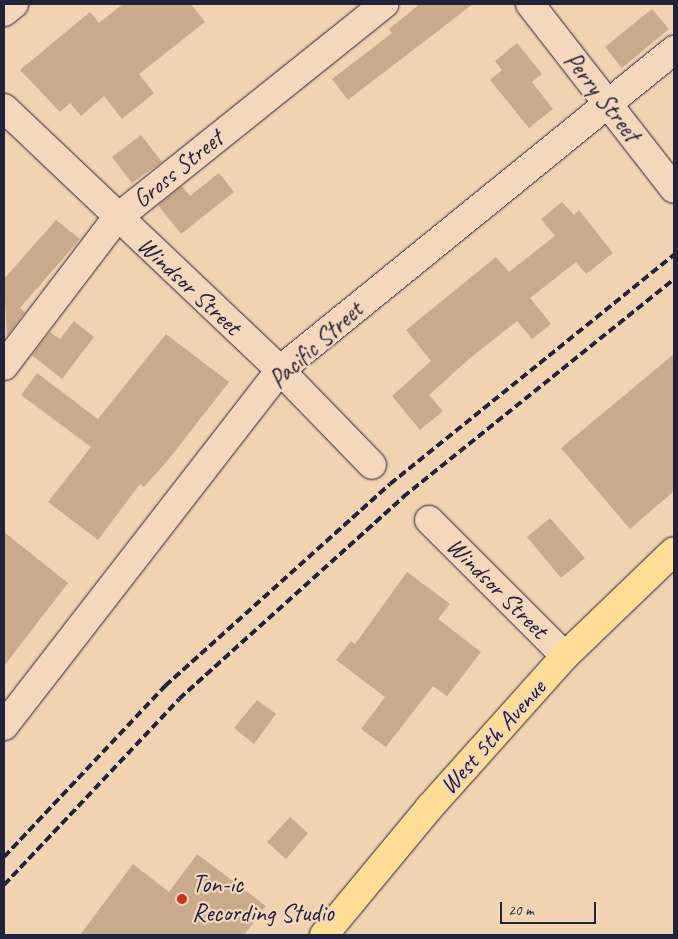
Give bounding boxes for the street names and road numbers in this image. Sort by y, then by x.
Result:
street label: Perry Street [557,46,647,148]
street label: Gross Street [127,124,229,214]
street label: Windsor Street [131,230,247,342]
street label: Pacific Street [263,295,369,395]
street label: Windsor Street [440,531,554,645]
street label: West 5th Avenue [434,674,552,800]

